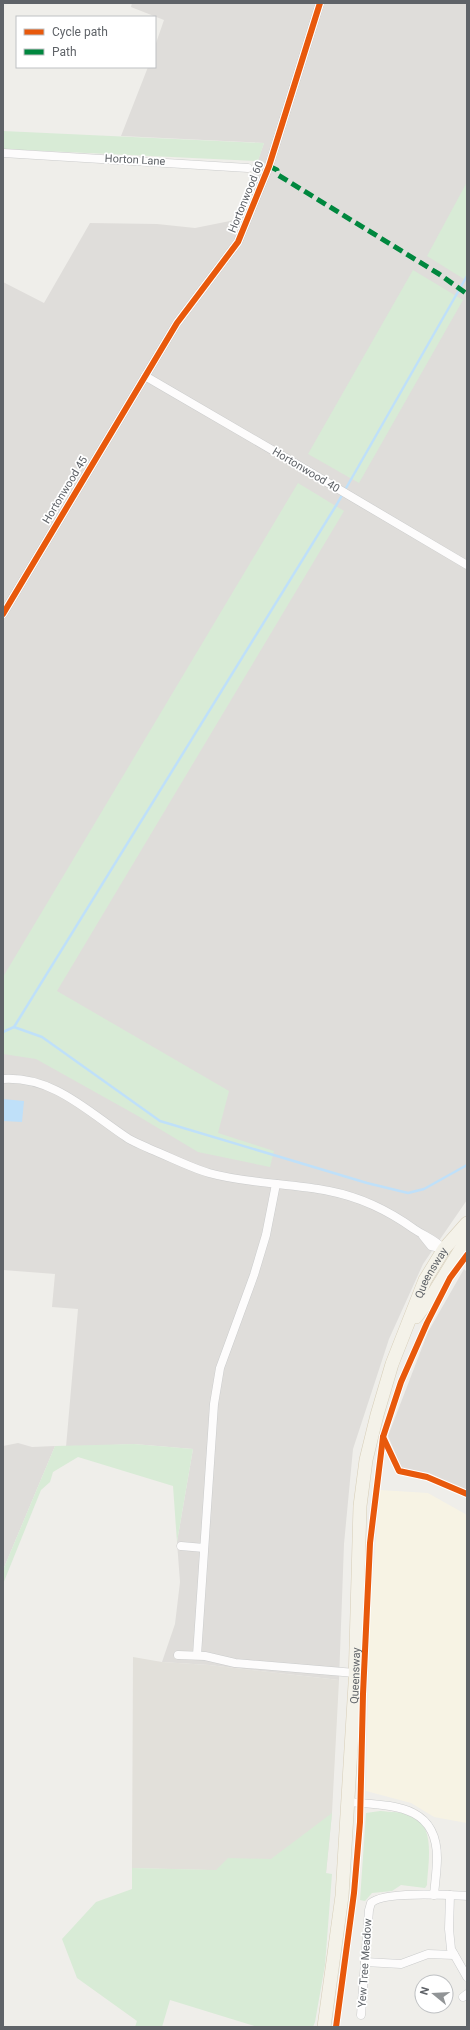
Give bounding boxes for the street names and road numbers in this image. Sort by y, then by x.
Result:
street label: Horton Lane [104,152,166,168]
street label: Hortonwood 60 [226,159,266,235]
street label: Hortonwood 40 [270,445,342,495]
street label: Hortonwood 45 [40,454,90,526]
street label: Queensway [412,1244,451,1300]
street label: Queensway [347,1646,363,1704]
street label: Yew Tree Meadow [355,1917,375,2008]

